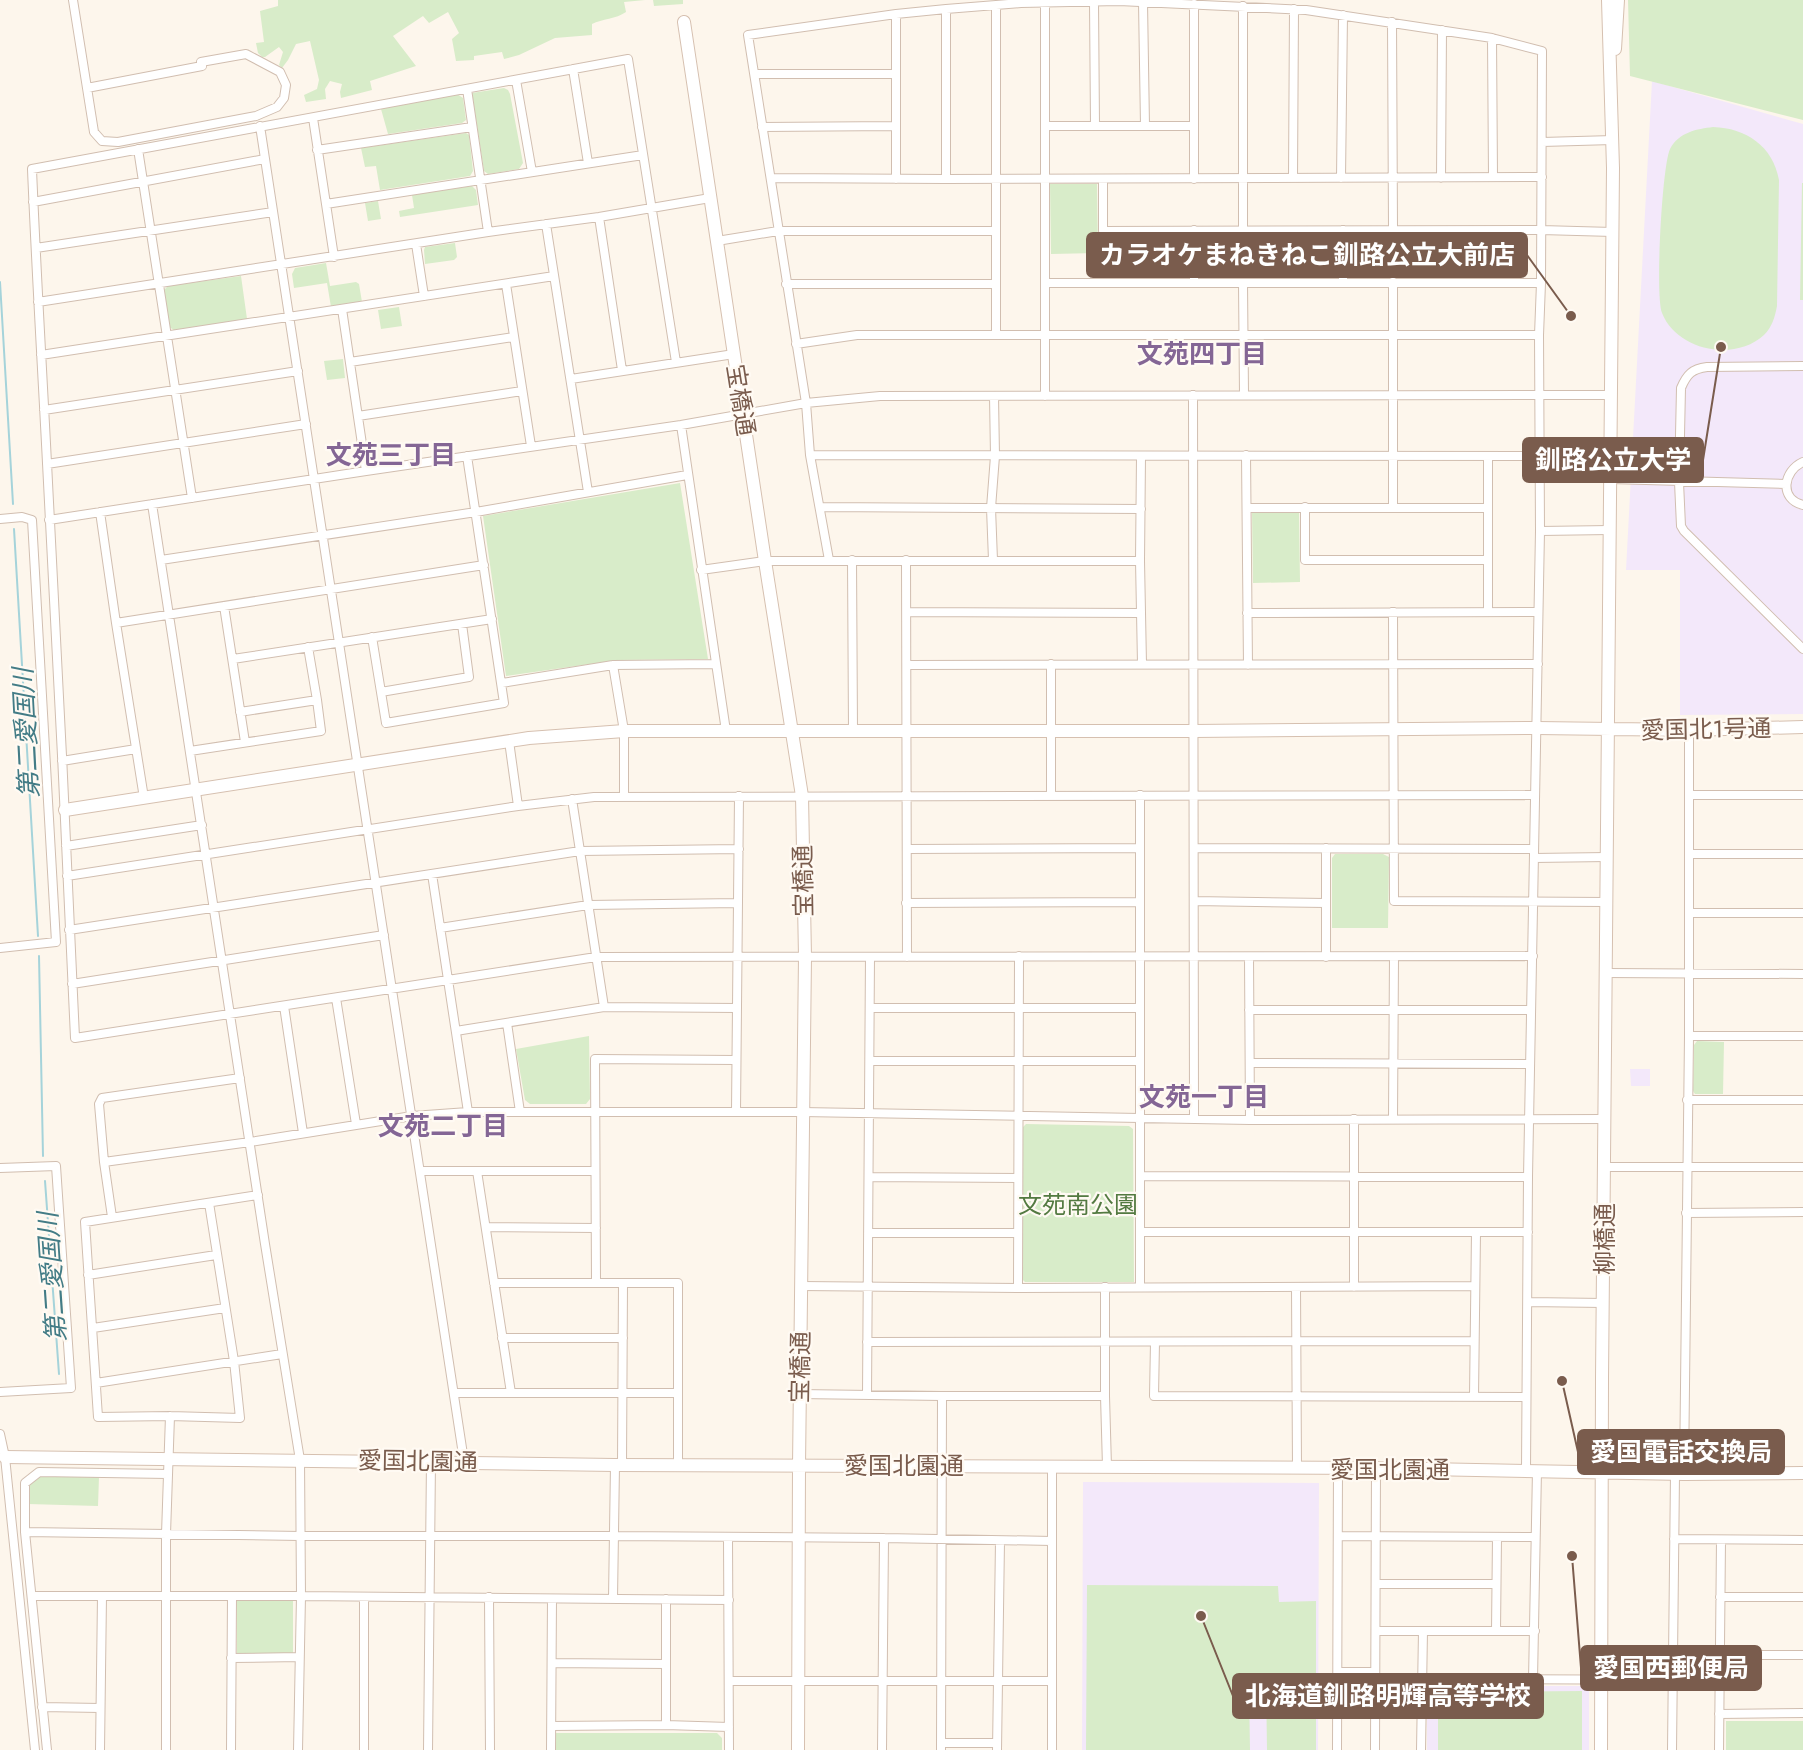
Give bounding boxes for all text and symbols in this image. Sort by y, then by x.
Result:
callout: カラオケまねきねこ釧路公立大前店 [1087,233,1527,277]
text: カラオケまねきねこ釧路公立大前店 [1099,236,1515,274]
district label: 文苑四丁目 [1137,335,1267,373]
street label: 宝橋通 [718,362,764,438]
district label: 文苑三丁目 [326,436,456,474]
callout: 釧路公立大学 [1523,438,1703,482]
text: 釧路公立大学 [1535,441,1691,479]
water label: 第二愛国川 [3,664,48,799]
street label: 愛国北1号通 [1640,710,1772,748]
street label: 宝橋通 [785,845,821,917]
district label: 文苑一丁目 [1139,1078,1269,1116]
district label: 文苑二丁目 [378,1107,508,1145]
park label: 文苑南公園 [1018,1187,1138,1222]
street label: 柳橋通 [1587,1203,1622,1275]
water label: 第二愛国川 [28,1208,75,1343]
street label: 宝橋通 [782,1331,818,1403]
callout: 愛国電話交換局 [1578,1430,1784,1474]
text: 愛国電話交換局 [1590,1433,1772,1471]
street label: 愛国北園通 [358,1442,478,1480]
street label: 愛国北園通 [844,1448,964,1483]
street label: 愛国北園通 [1330,1452,1450,1487]
callout: 愛国西郵便局 [1581,1646,1761,1690]
text: 愛国西郵便局 [1593,1649,1749,1687]
callout: 北海道釧路明輝高等学校 [1233,1674,1543,1718]
text: 北海道釧路明輝高等学校 [1245,1677,1531,1715]

